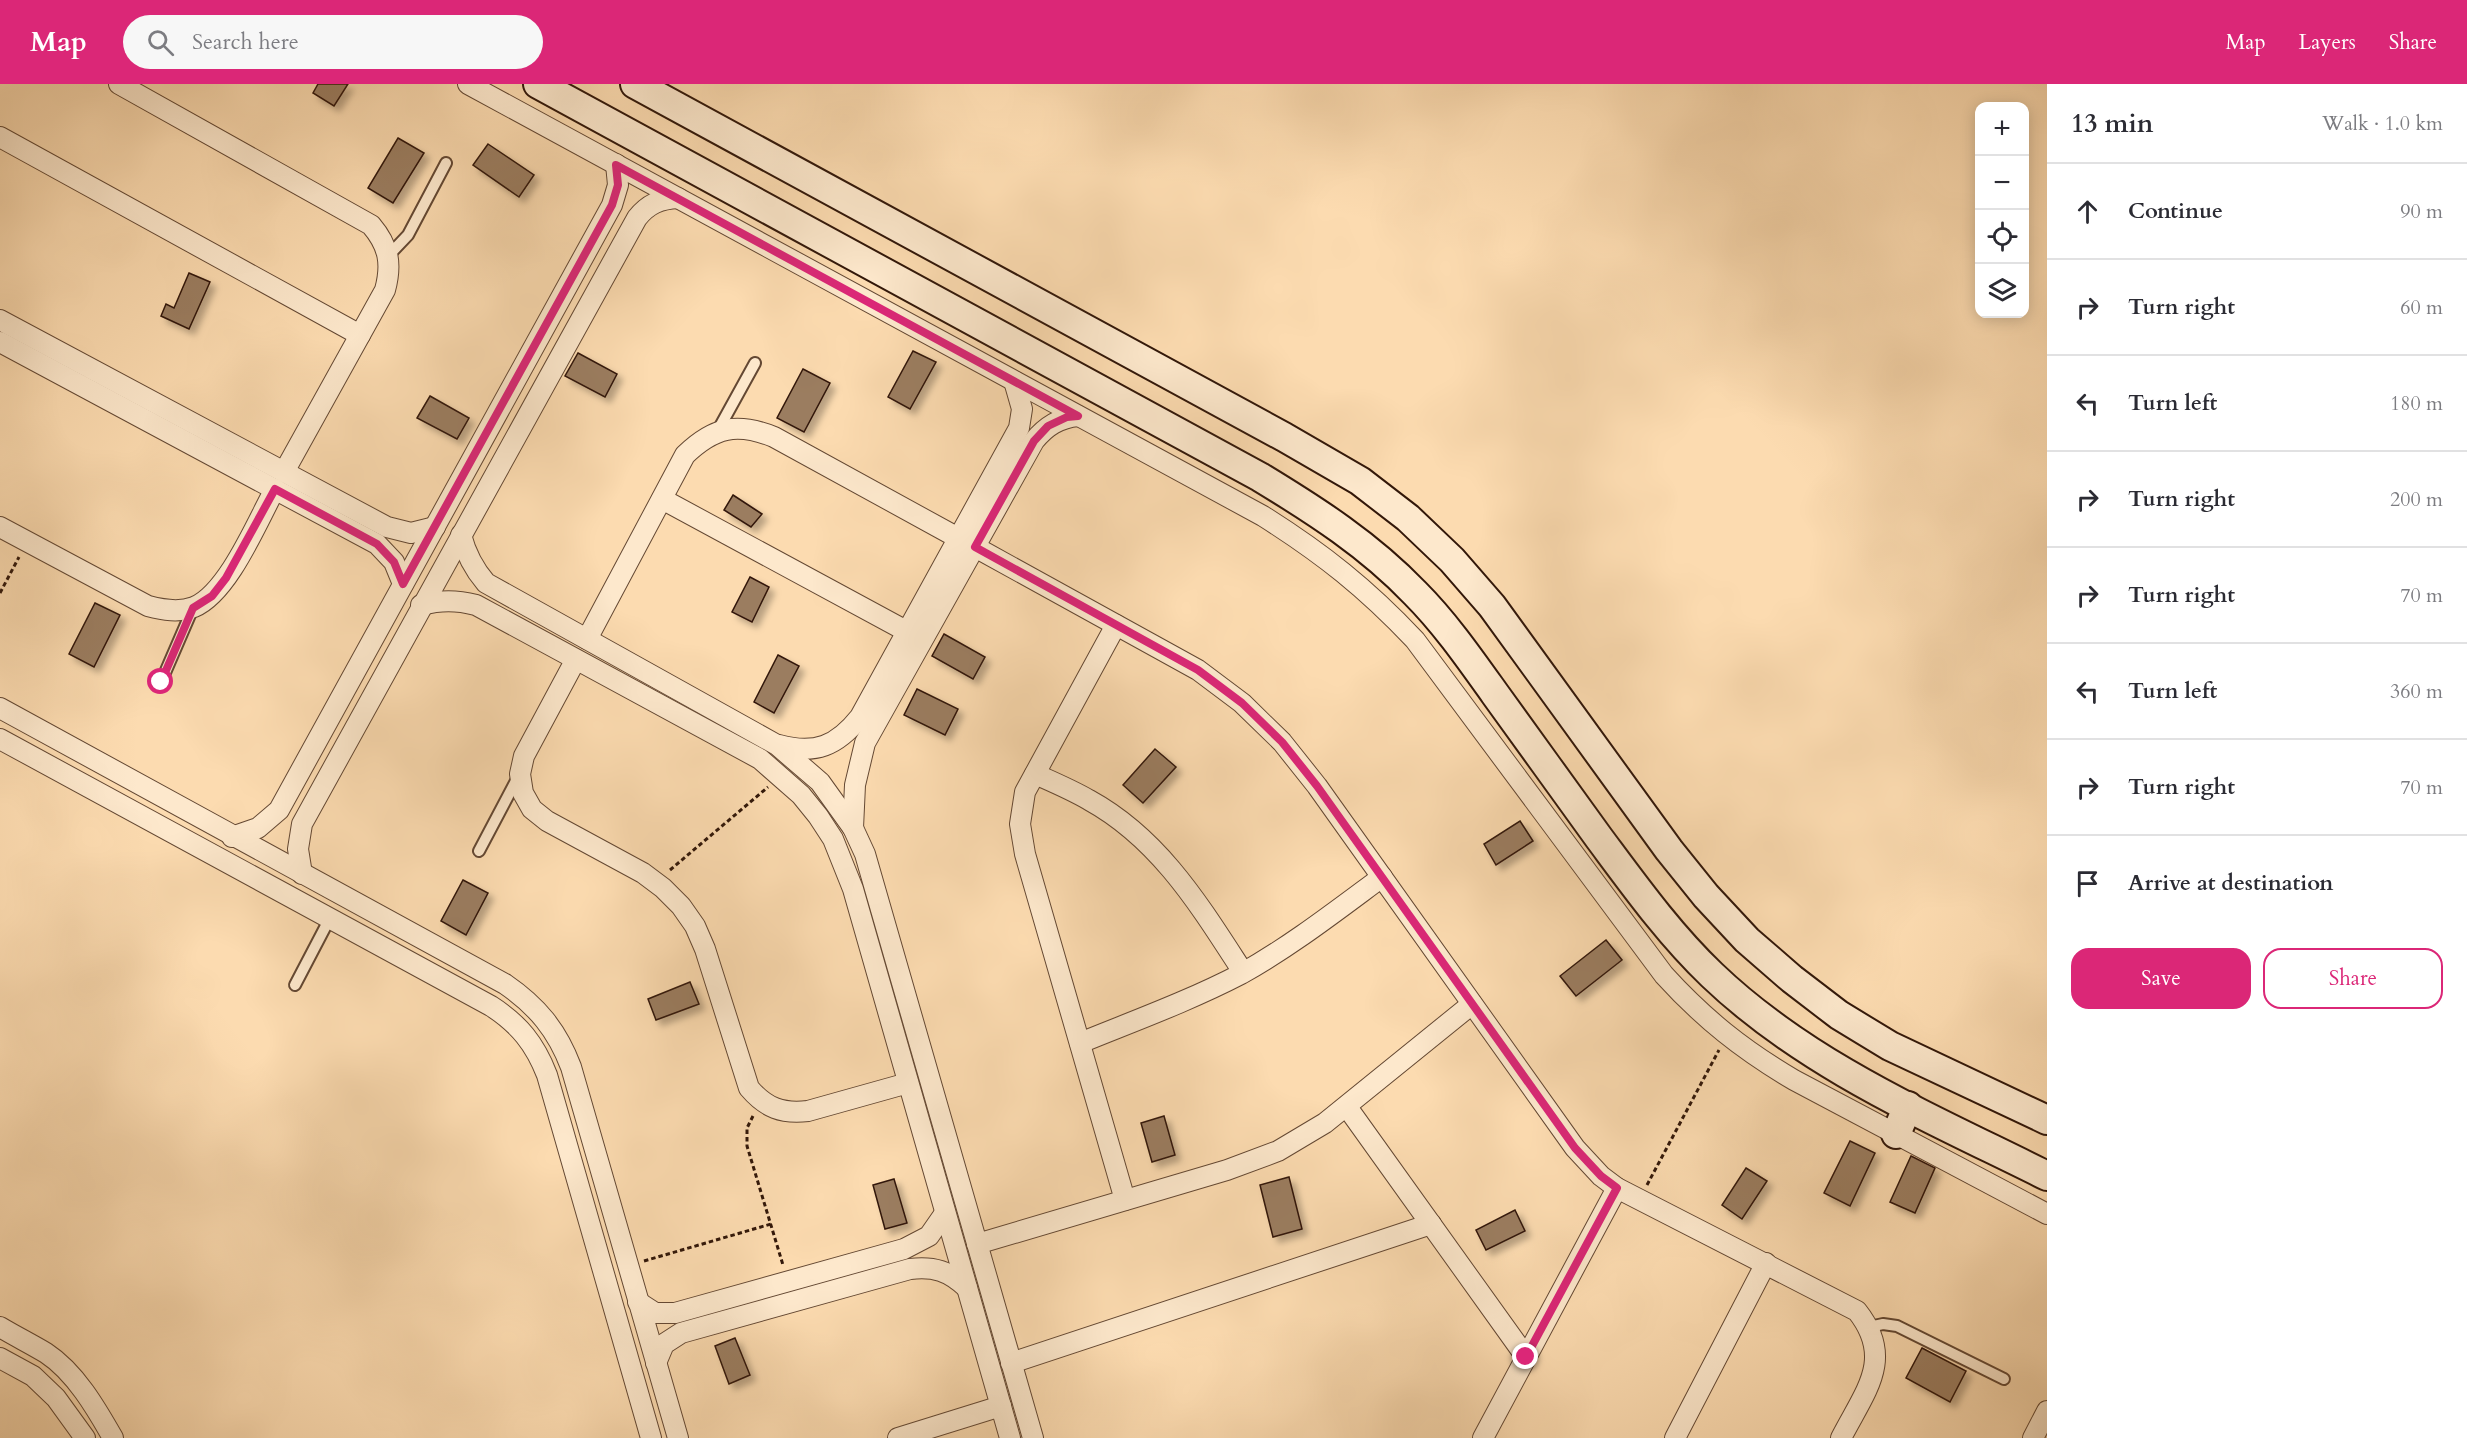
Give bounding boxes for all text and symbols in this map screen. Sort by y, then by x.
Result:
search box [123,15,543,69]
text: Map [30,23,87,61]
icon: search [144,26,177,59]
text: Search here [192,27,299,57]
text: Map [2226,28,2266,57]
text: Layers [2299,28,2356,57]
text: Share [2389,28,2437,57]
map controls [1975,102,2029,318]
button: + [1975,102,2029,156]
text: 13 min [2071,106,2154,141]
text: Walk · 1.0 km [2322,110,2443,137]
button: − [1975,156,2029,210]
icon: ahead [2071,195,2104,228]
text: Continue [2128,196,2223,226]
text: 90 m [2400,198,2443,225]
button: locate [1975,210,2029,264]
button: layers [1975,264,2029,318]
icon: right [2071,291,2104,324]
text: Turn right [2128,292,2235,322]
text: 60 m [2400,294,2443,321]
icon: left [2071,387,2104,420]
text: Turn left [2128,388,2217,418]
text: 180 m [2390,390,2443,417]
icon: right [2071,483,2104,516]
text: Turn right [2128,484,2235,514]
text: 200 m [2390,486,2443,513]
icon: right [2071,579,2104,612]
text: Turn right [2128,580,2235,610]
text: 70 m [2400,582,2443,609]
route start [147,668,173,694]
icon: left [2071,675,2104,708]
text: Turn left [2128,676,2217,706]
text: 360 m [2390,678,2443,705]
icon: right [2071,771,2104,804]
text: Turn right [2128,772,2235,802]
text: 70 m [2400,774,2443,801]
icon: arrive [2071,867,2104,900]
text: Arrive at destination [2128,868,2333,898]
button: Save [2071,948,2251,1009]
button: Share [2263,948,2443,1009]
route end [1512,1343,1538,1369]

